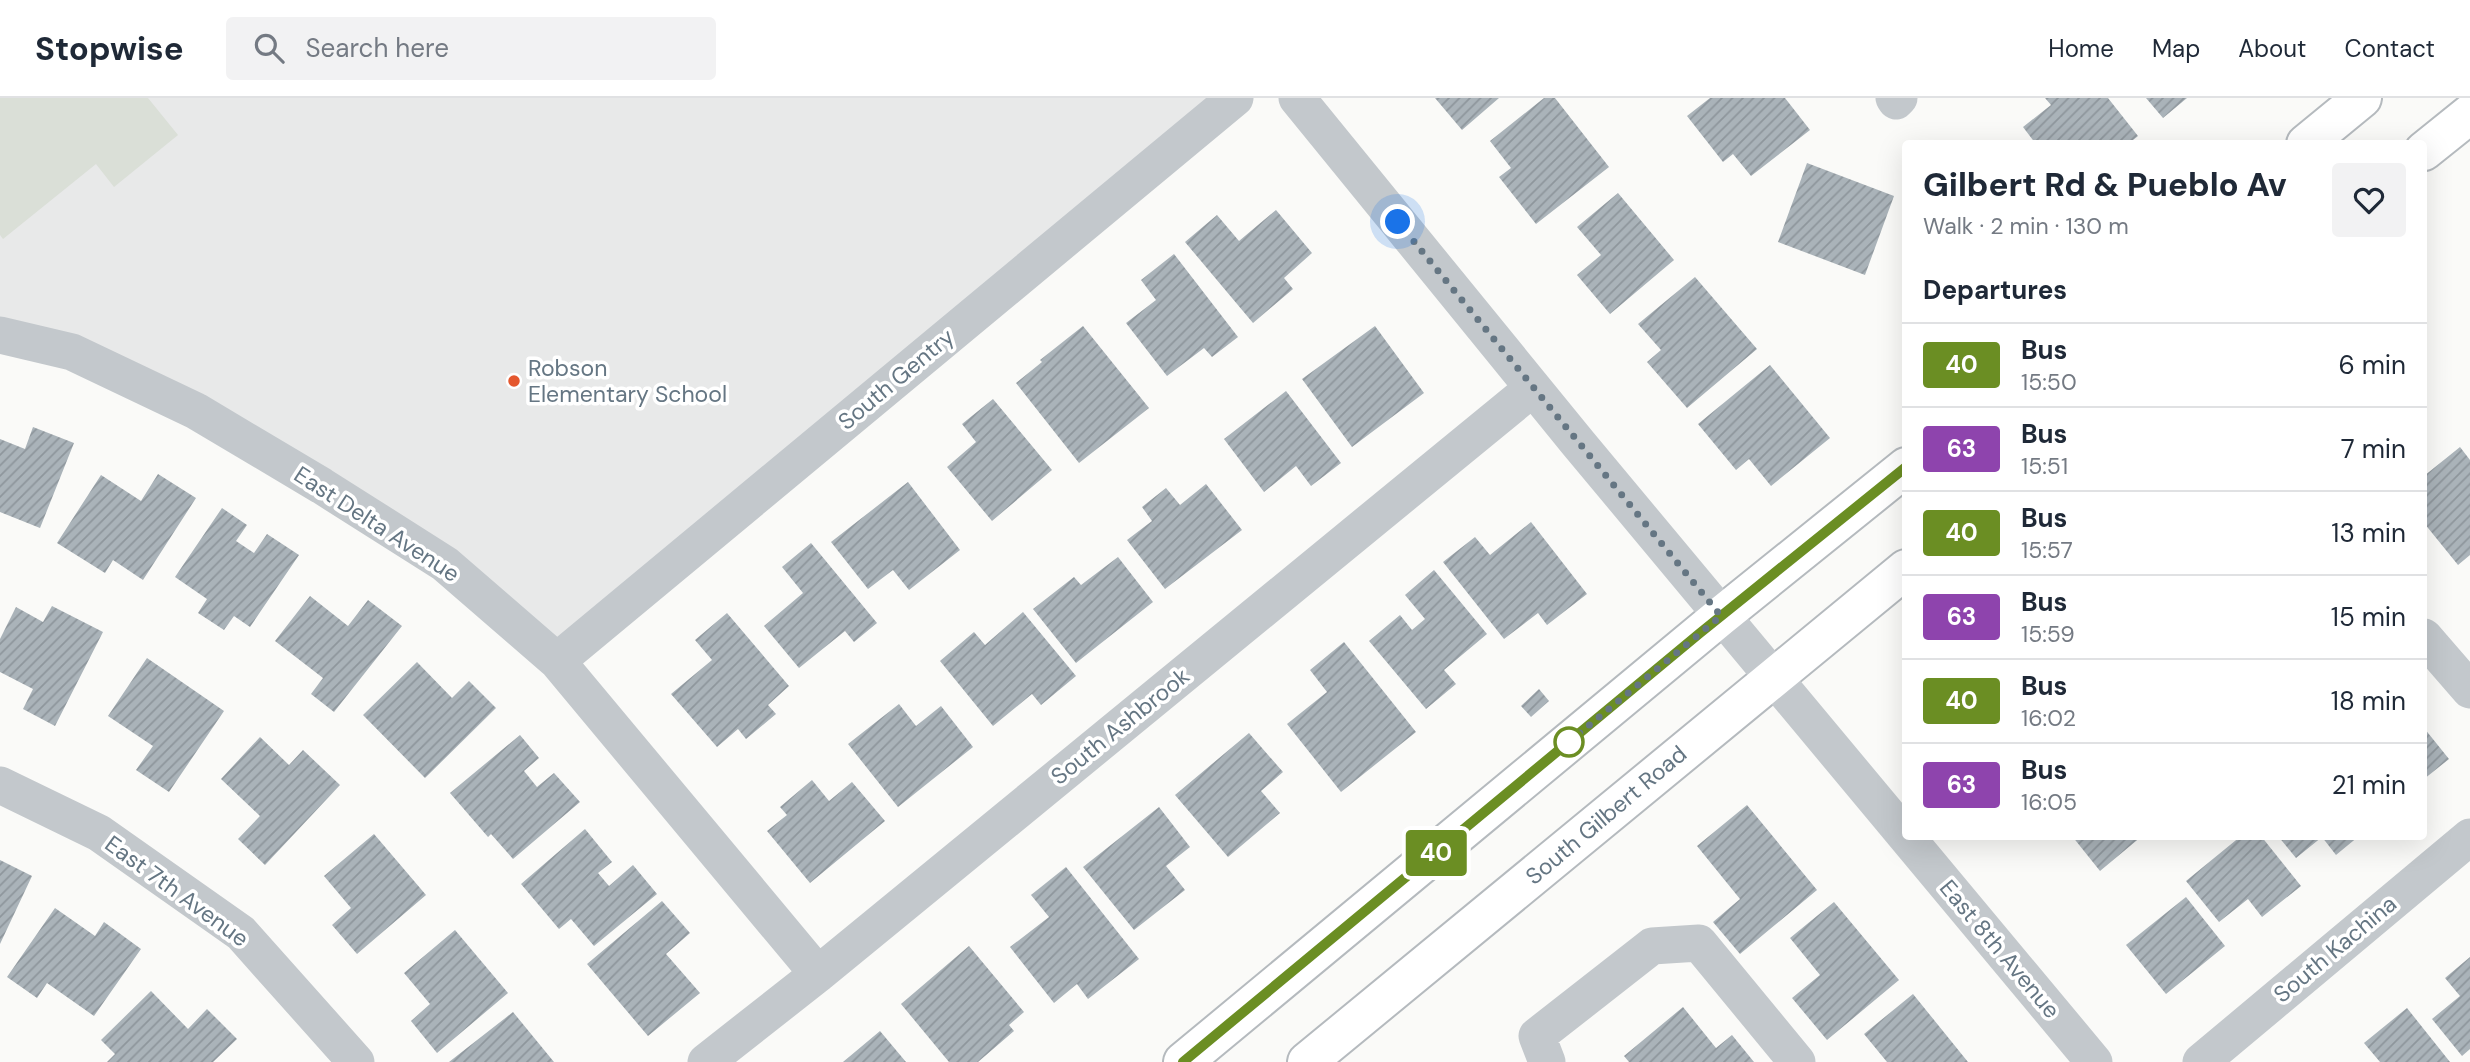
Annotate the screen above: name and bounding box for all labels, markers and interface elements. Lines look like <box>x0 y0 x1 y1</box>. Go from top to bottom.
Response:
search box <box>226 17 716 80</box>
text: Stopwise <box>35 27 184 70</box>
icon: search <box>250 29 288 67</box>
text: Search here <box>306 31 449 65</box>
text: Home <box>2048 33 2114 64</box>
text: Map <box>2152 33 2200 64</box>
text: About <box>2238 33 2307 64</box>
text: Contact <box>2345 33 2435 64</box>
text: Gilbert Rd & Pueblo Av <box>1923 163 2287 206</box>
button: heart <box>2332 163 2406 237</box>
your location <box>1380 204 1415 239</box>
text: Walk · 2 min · 130 m <box>1923 211 2129 241</box>
text: Departures <box>1923 273 2067 307</box>
street label: South Gentry <box>832 322 960 436</box>
text: Bus <box>2021 333 2067 367</box>
text: 6 min <box>2338 348 2406 382</box>
text: 40 <box>1945 349 1978 380</box>
place label: Robson Elementary School <box>528 353 727 409</box>
text: 15:50 <box>2021 367 2077 397</box>
marker: Robson Elementary School <box>506 373 522 389</box>
text: Bus <box>2021 417 2067 451</box>
text: 7 min <box>2341 432 2406 466</box>
text: 63 <box>1947 433 1976 464</box>
text: 15:51 <box>2021 451 2068 481</box>
street label: East Delta Avenue <box>289 459 465 589</box>
text: Bus <box>2021 501 2067 535</box>
text: 13 min <box>2331 516 2406 550</box>
text: 40 <box>1945 517 1978 548</box>
text: 15:57 <box>2021 535 2073 565</box>
text: Bus <box>2021 585 2067 619</box>
text: 15 min <box>2331 600 2406 634</box>
text: 63 <box>1947 601 1976 632</box>
text: 15:59 <box>2021 619 2075 649</box>
street label: South Ashbrook <box>1045 661 1196 791</box>
text: Bus <box>2021 669 2067 703</box>
text: 18 min <box>2331 684 2406 718</box>
text: 40 <box>1945 685 1978 716</box>
text: 16:02 <box>2021 703 2076 733</box>
unlabelled marker <box>1554 727 1584 757</box>
street label: South Gilbert Road <box>1519 739 1693 891</box>
text: Bus <box>2021 753 2067 787</box>
text: 21 min <box>2332 768 2406 802</box>
text: 63 <box>1947 769 1976 800</box>
text: 16:05 <box>2021 787 2077 817</box>
street label: East 7th Avenue <box>99 829 255 953</box>
line badge: 40 <box>1404 830 1468 876</box>
text: 40 <box>1420 837 1452 868</box>
street label: East 8th Avenue <box>1933 873 2067 1025</box>
street label: South Kachina <box>2267 889 2403 1009</box>

